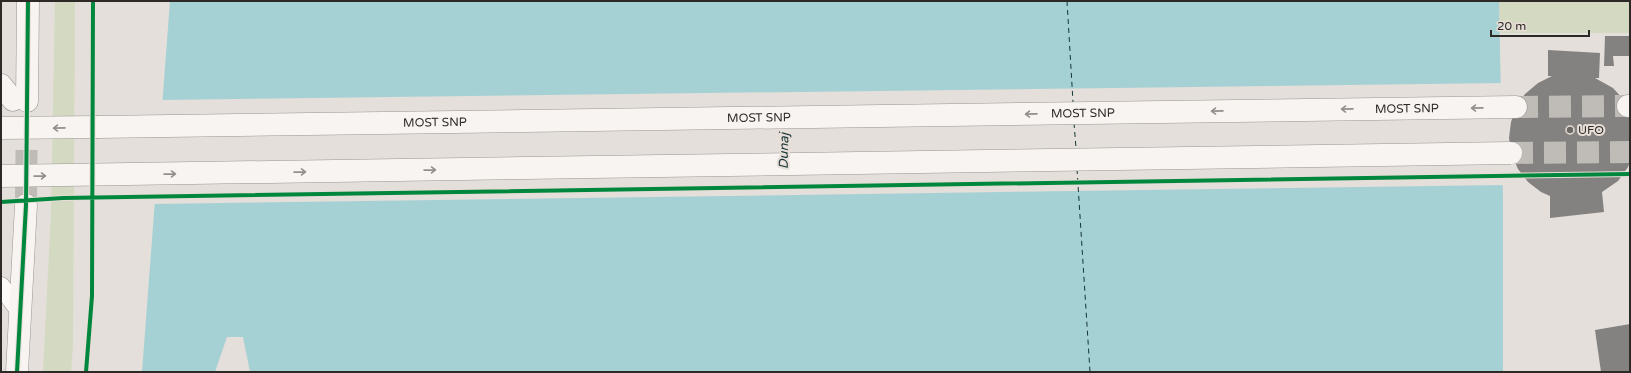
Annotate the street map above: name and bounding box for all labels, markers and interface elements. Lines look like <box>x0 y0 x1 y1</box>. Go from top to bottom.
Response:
scale bar <box>1491 12 1589 38</box>
text: 20 m <box>1497 19 1526 33</box>
street label: MOST SNP <box>1375 101 1439 116</box>
one-way arrow <box>1471 104 1484 111</box>
one-way arrow <box>1341 105 1354 113</box>
street label: MOST SNP <box>1051 106 1115 121</box>
one-way arrow <box>1211 107 1224 115</box>
street label: MOST SNP <box>727 110 791 125</box>
one-way arrow <box>1025 110 1038 118</box>
street label: MOST SNP <box>403 115 467 130</box>
place label: UFO <box>1578 123 1604 137</box>
one-way arrow <box>53 124 66 132</box>
marker: UFO <box>1565 125 1575 135</box>
water label: Dunaj <box>776 131 792 169</box>
one-way arrow <box>423 166 436 174</box>
one-way arrow <box>293 168 306 175</box>
one-way arrow <box>163 170 176 177</box>
one-way arrow <box>33 172 46 179</box>

